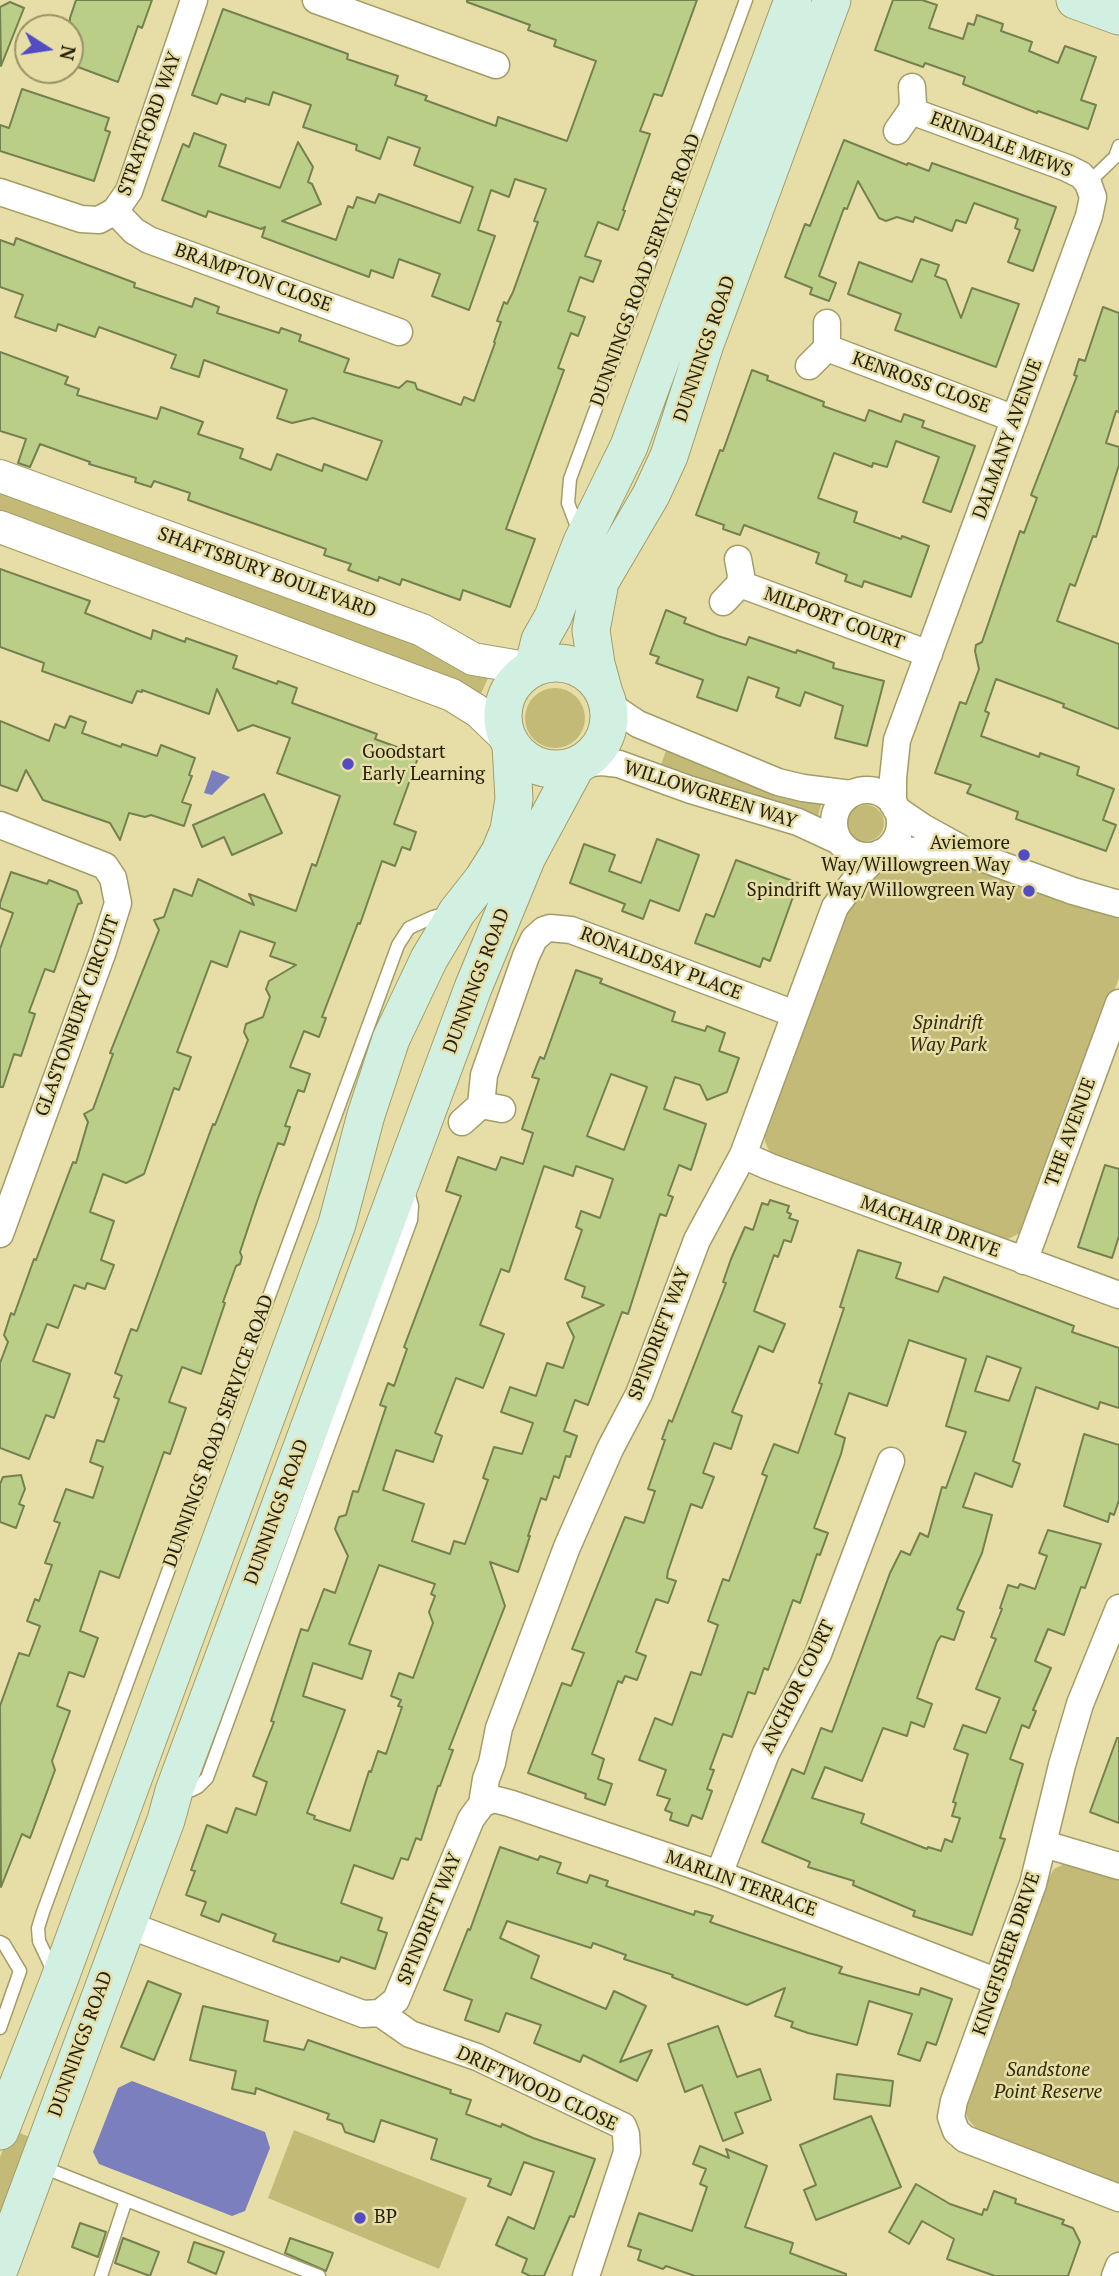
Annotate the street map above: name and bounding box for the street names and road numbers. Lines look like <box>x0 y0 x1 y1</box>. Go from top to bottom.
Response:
street label: STRATFORD WAY <box>113 49 187 199</box>
street label: ERINDALE MEWS <box>927 107 1075 183</box>
street label: DUNNINGS ROAD SERVICE ROAD <box>586 130 706 410</box>
street label: BRAMPTON CLOSE <box>171 239 335 317</box>
street label: DUNNINGS ROAD <box>669 273 741 425</box>
street label: KENROSS CLOSE <box>849 347 993 419</box>
street label: DALMANY AVENUE <box>968 356 1048 522</box>
street label: SHAFTSBURY BOULEVARD <box>155 523 379 623</box>
street label: MILPORT COURT <box>761 583 907 655</box>
street label: WILLOWGREEN WAY <box>621 756 799 834</box>
street label: DUNNINGS ROAD <box>439 905 515 1057</box>
street label: GLASTONBURY CIRCUIT <box>31 912 125 1120</box>
street label: RONALDSAY PLACE <box>577 923 745 1005</box>
street label: THE AVENUE <box>1041 1075 1101 1189</box>
street label: MACHAIR DRIVE <box>857 1191 1003 1263</box>
street label: SPINDRIFT WAY <box>624 1264 696 1404</box>
street label: DUNNINGS ROAD SERVICE ROAD <box>159 1291 279 1571</box>
street label: DUNNINGS ROAD <box>240 1436 314 1588</box>
street label: ANCHOR COURT <box>756 1617 840 1757</box>
street label: MARLIN TERRACE <box>662 1846 820 1922</box>
street label: SPINDRIFT WAY <box>393 1850 467 1988</box>
street label: KINGFISHER DRIVE <box>968 1869 1046 2039</box>
street label: DUNNINGS ROAD <box>44 1968 118 2120</box>
street label: DRIFTWOOD CLOSE <box>453 2042 621 2136</box>

